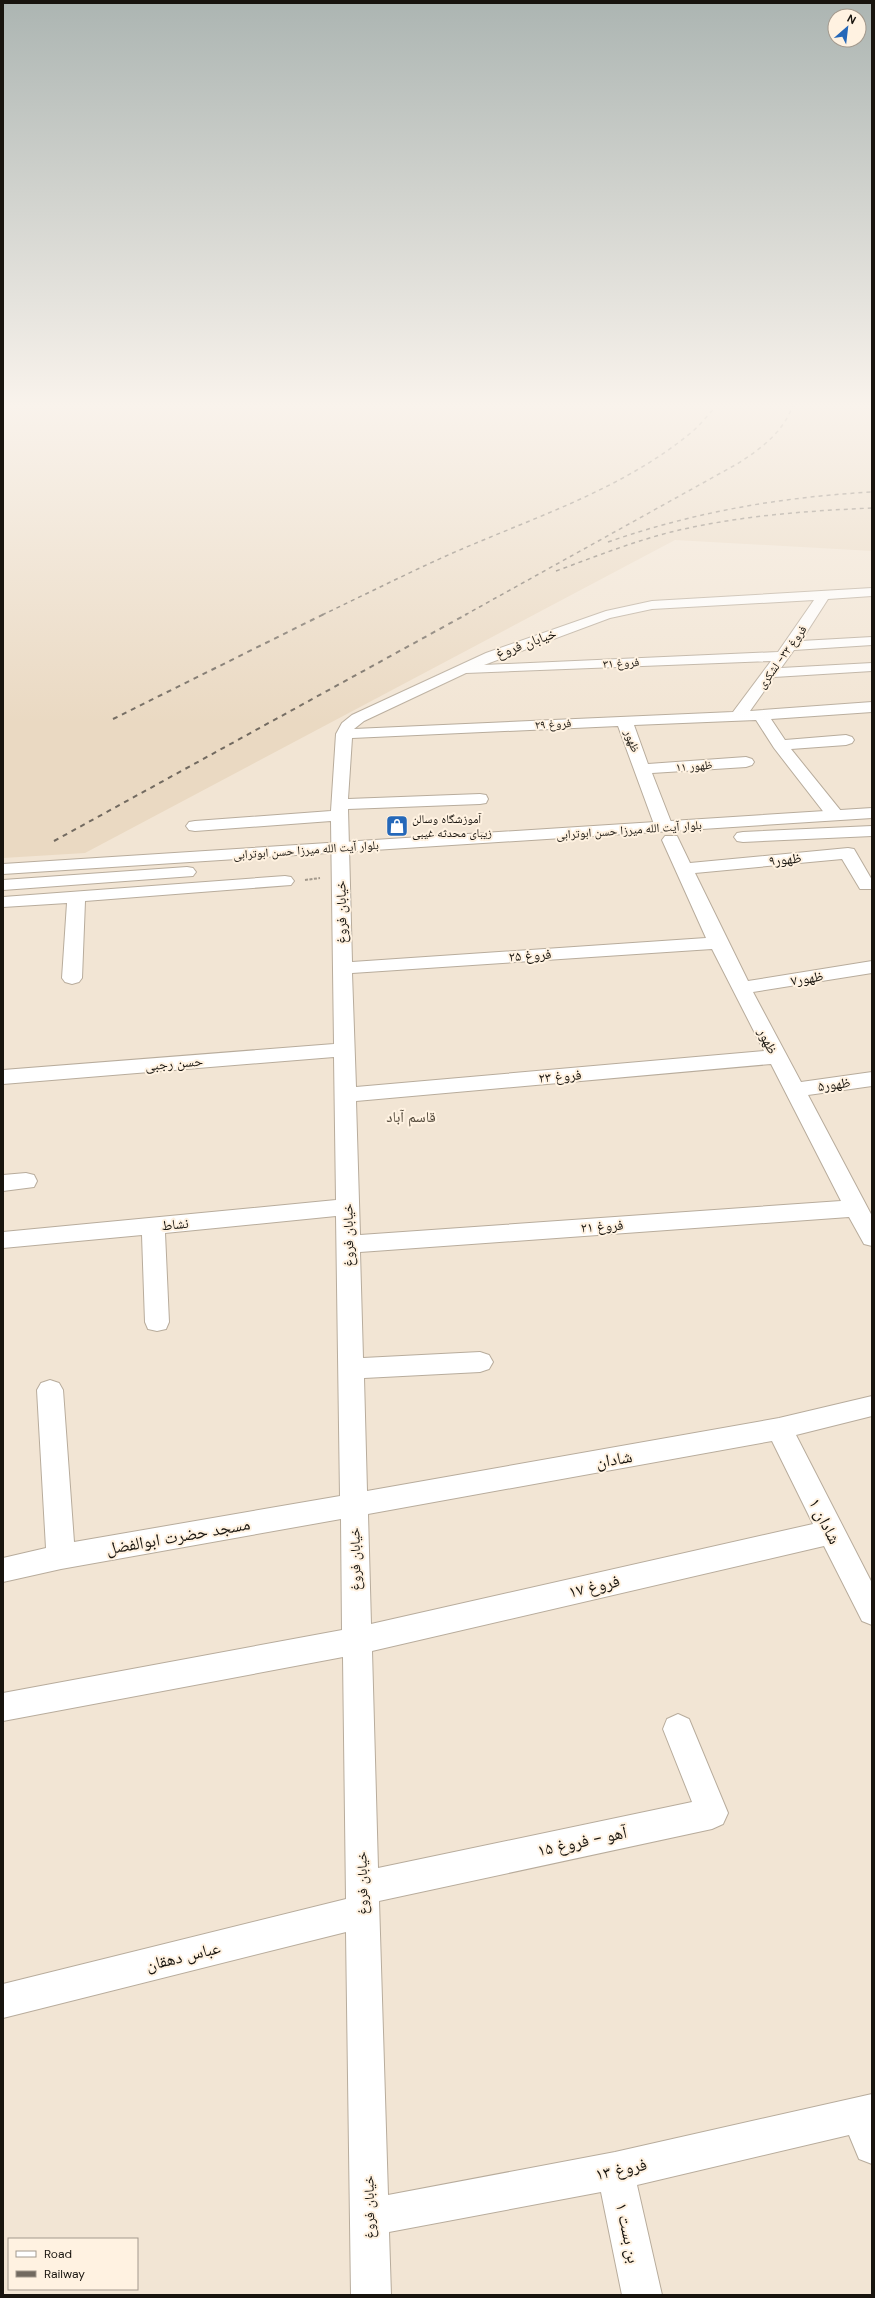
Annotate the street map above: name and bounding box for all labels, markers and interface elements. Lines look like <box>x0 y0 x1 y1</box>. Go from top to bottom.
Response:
north arrow <box>827 8 867 48</box>
text: N <box>845 11 859 27</box>
street label: فروغ ۳۳- لشکری <box>754 622 810 692</box>
street label: خیابان فروغ <box>493 624 559 663</box>
street label: فروغ ۳۱ <box>602 654 640 672</box>
street label: فروغ ۲۹ <box>534 715 572 733</box>
street label: ظهور <box>620 727 644 755</box>
street label: ظهور ۱۱ <box>675 757 713 775</box>
place label: آموزشگاه وسالن زیبای محدثه غیبی <box>412 811 492 841</box>
shop icon: آموزشگاه وسالن زیبای محدثه غیبی <box>384 813 410 839</box>
street label: بلوار آیت الله میرزا حسن ابوترابی <box>556 817 702 843</box>
street label: بلوار آیت الله میرزا حسن ابوترابی <box>233 837 379 863</box>
street label: ظهور۹ <box>768 848 802 870</box>
street label: خیابان فروغ <box>331 880 352 944</box>
street label: فروغ ۲۵ <box>508 945 552 966</box>
street label: ظهور۷ <box>789 967 825 989</box>
street label: ظهور <box>754 1024 782 1057</box>
street label: حسن رجبی <box>144 1051 204 1074</box>
street label: فروغ ۲۳ <box>538 1065 582 1088</box>
street label: ظهور۵ <box>816 1073 852 1095</box>
district label: قاسم آباد <box>386 1107 436 1127</box>
street label: خیابان فروغ <box>338 1203 359 1267</box>
street label: نشاط <box>160 1214 190 1234</box>
street label: فروغ ۲۱ <box>580 1216 624 1237</box>
street label: شادان <box>594 1445 634 1473</box>
street label: شادان ۱ <box>804 1494 846 1548</box>
street label: مسجد حضرت ابوالفضل <box>104 1513 252 1559</box>
street label: خیابان فروغ <box>345 1527 366 1591</box>
street label: فروغ ۱۷ <box>566 1569 622 1604</box>
street label: آهو - فروغ ۱۵ <box>535 1821 630 1862</box>
street label: خیابان فروغ <box>352 1851 373 1915</box>
street label: عباس دهقان <box>143 1936 223 1976</box>
street label: فروغ ۱۳ <box>593 2153 649 2186</box>
street label: خیابان فروغ <box>359 2175 380 2239</box>
street label: بن بست ۱ <box>611 2201 645 2265</box>
legend <box>8 2238 138 2290</box>
text: Road <box>44 2246 72 2262</box>
text: Railway <box>44 2266 85 2282</box>

